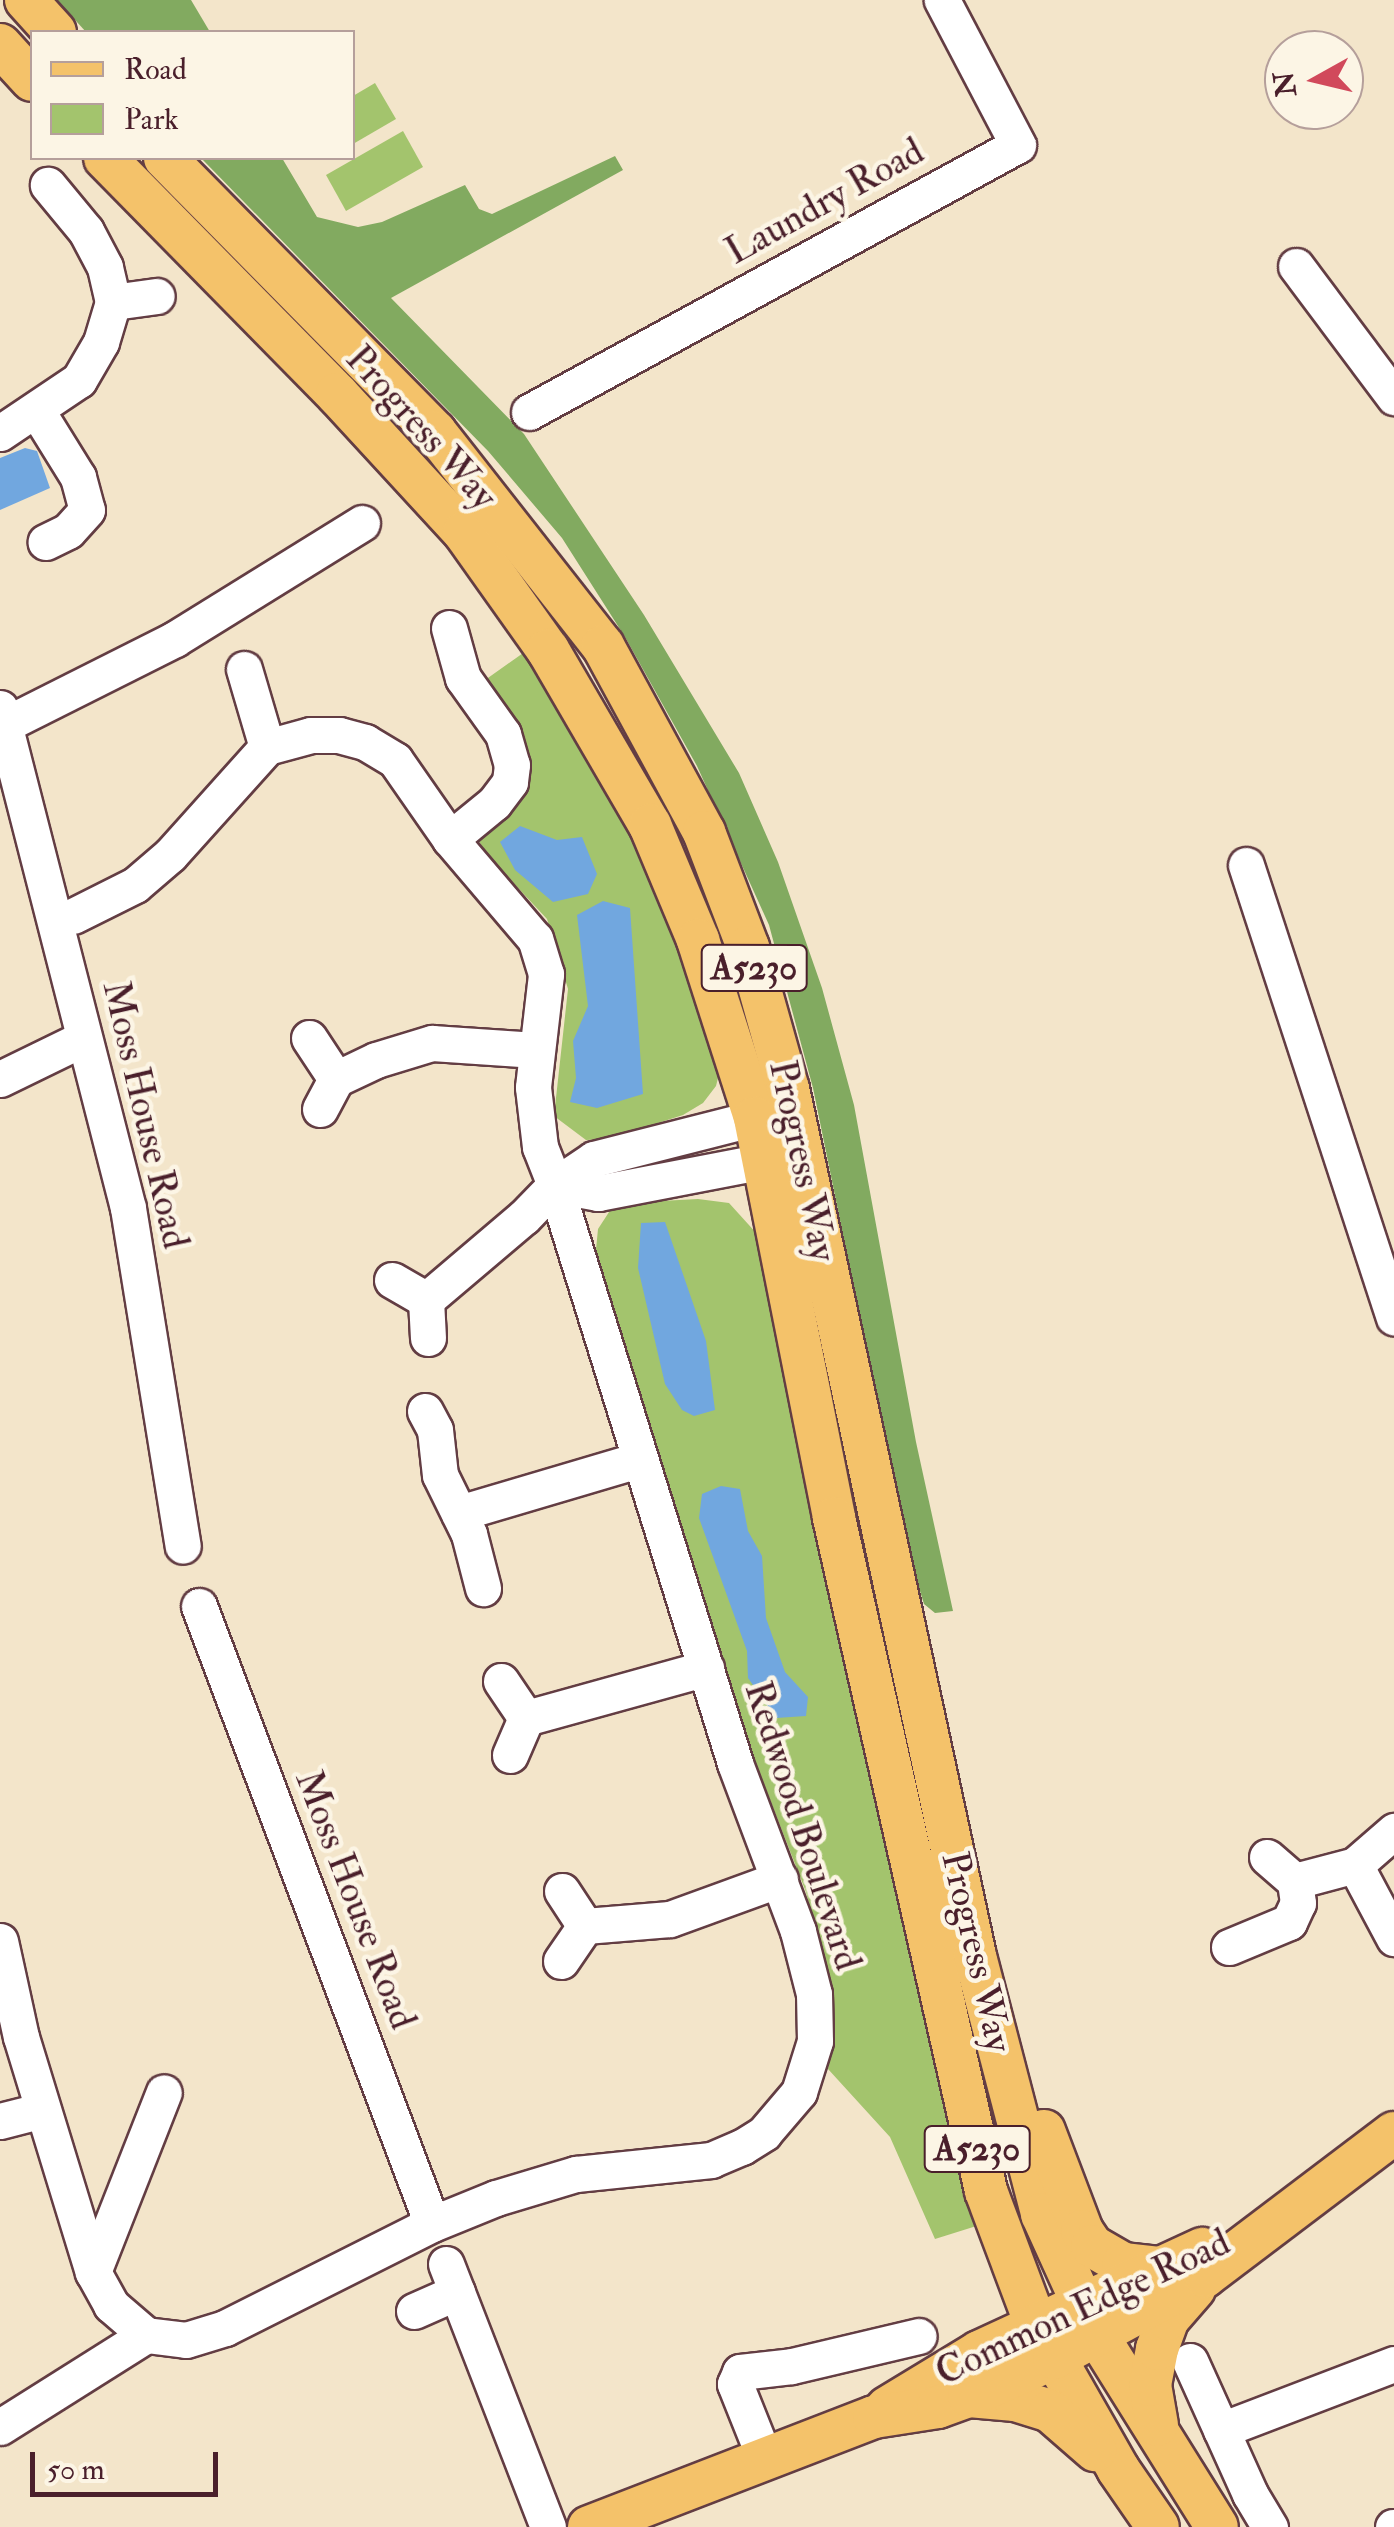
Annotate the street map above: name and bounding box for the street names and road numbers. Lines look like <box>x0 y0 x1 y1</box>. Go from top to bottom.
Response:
street label: Laundry Road <box>718 129 932 275</box>
street label: Progress Way <box>336 337 506 519</box>
road number: A5230 <box>699 938 809 998</box>
street label: Moss House Road <box>92 977 198 1253</box>
street label: Progress Way <box>758 1056 846 1266</box>
street label: Redwood Boulevard <box>734 1676 870 1976</box>
street label: Moss House Road <box>285 1764 425 2036</box>
street label: Progress Way <box>931 1847 1021 2057</box>
road number: A5230 <box>922 2119 1032 2179</box>
street label: Common Edge Road <box>929 2220 1237 2396</box>

